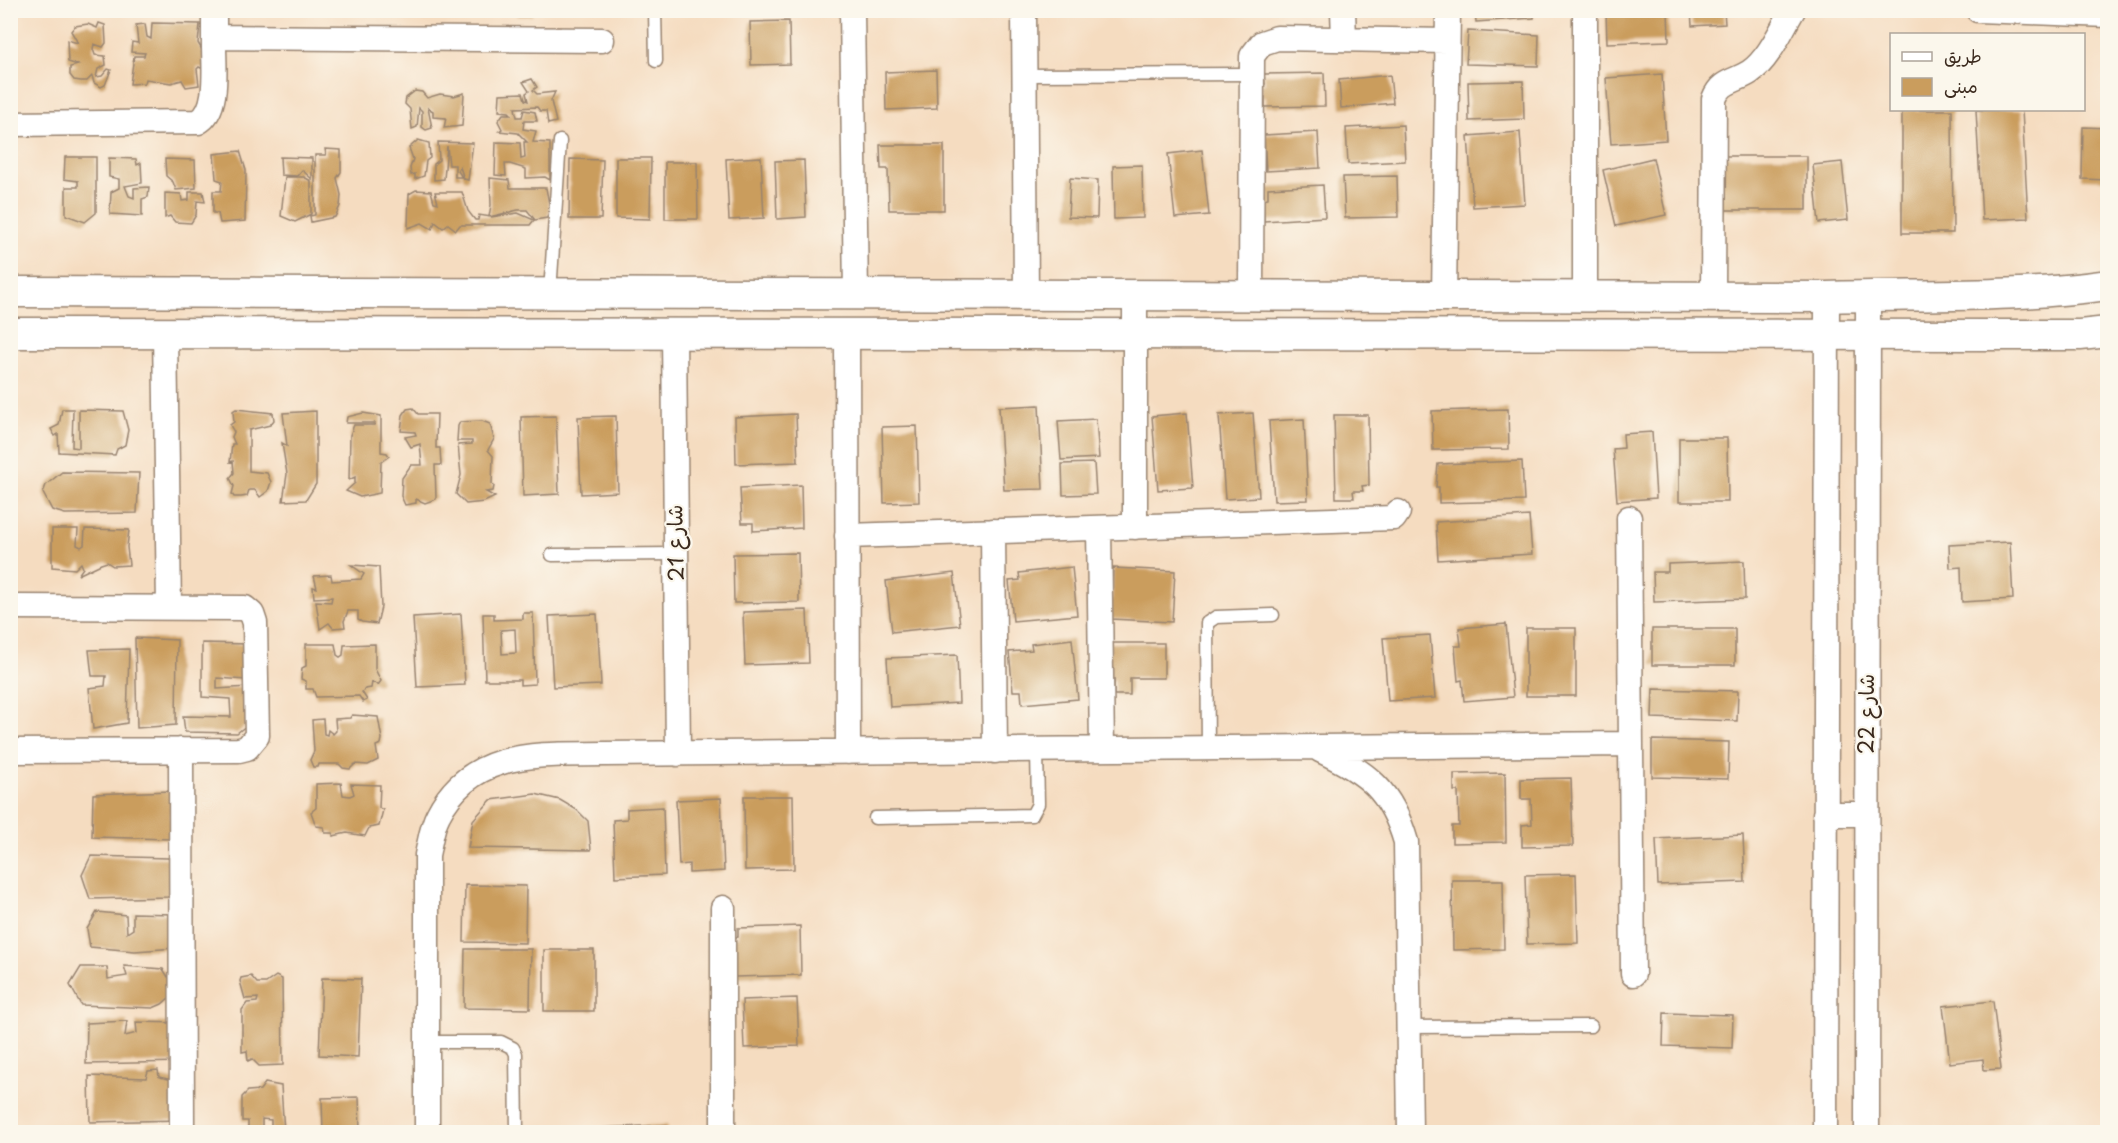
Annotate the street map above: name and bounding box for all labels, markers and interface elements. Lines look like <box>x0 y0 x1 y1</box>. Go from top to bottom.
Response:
legend <box>1890 33 2085 111</box>
text: طريق <box>1944 42 1982 69</box>
text: مبنى <box>1944 72 1978 99</box>
street label: شارع 21 <box>657 504 692 582</box>
street label: شارع 22 <box>1849 674 1882 754</box>

